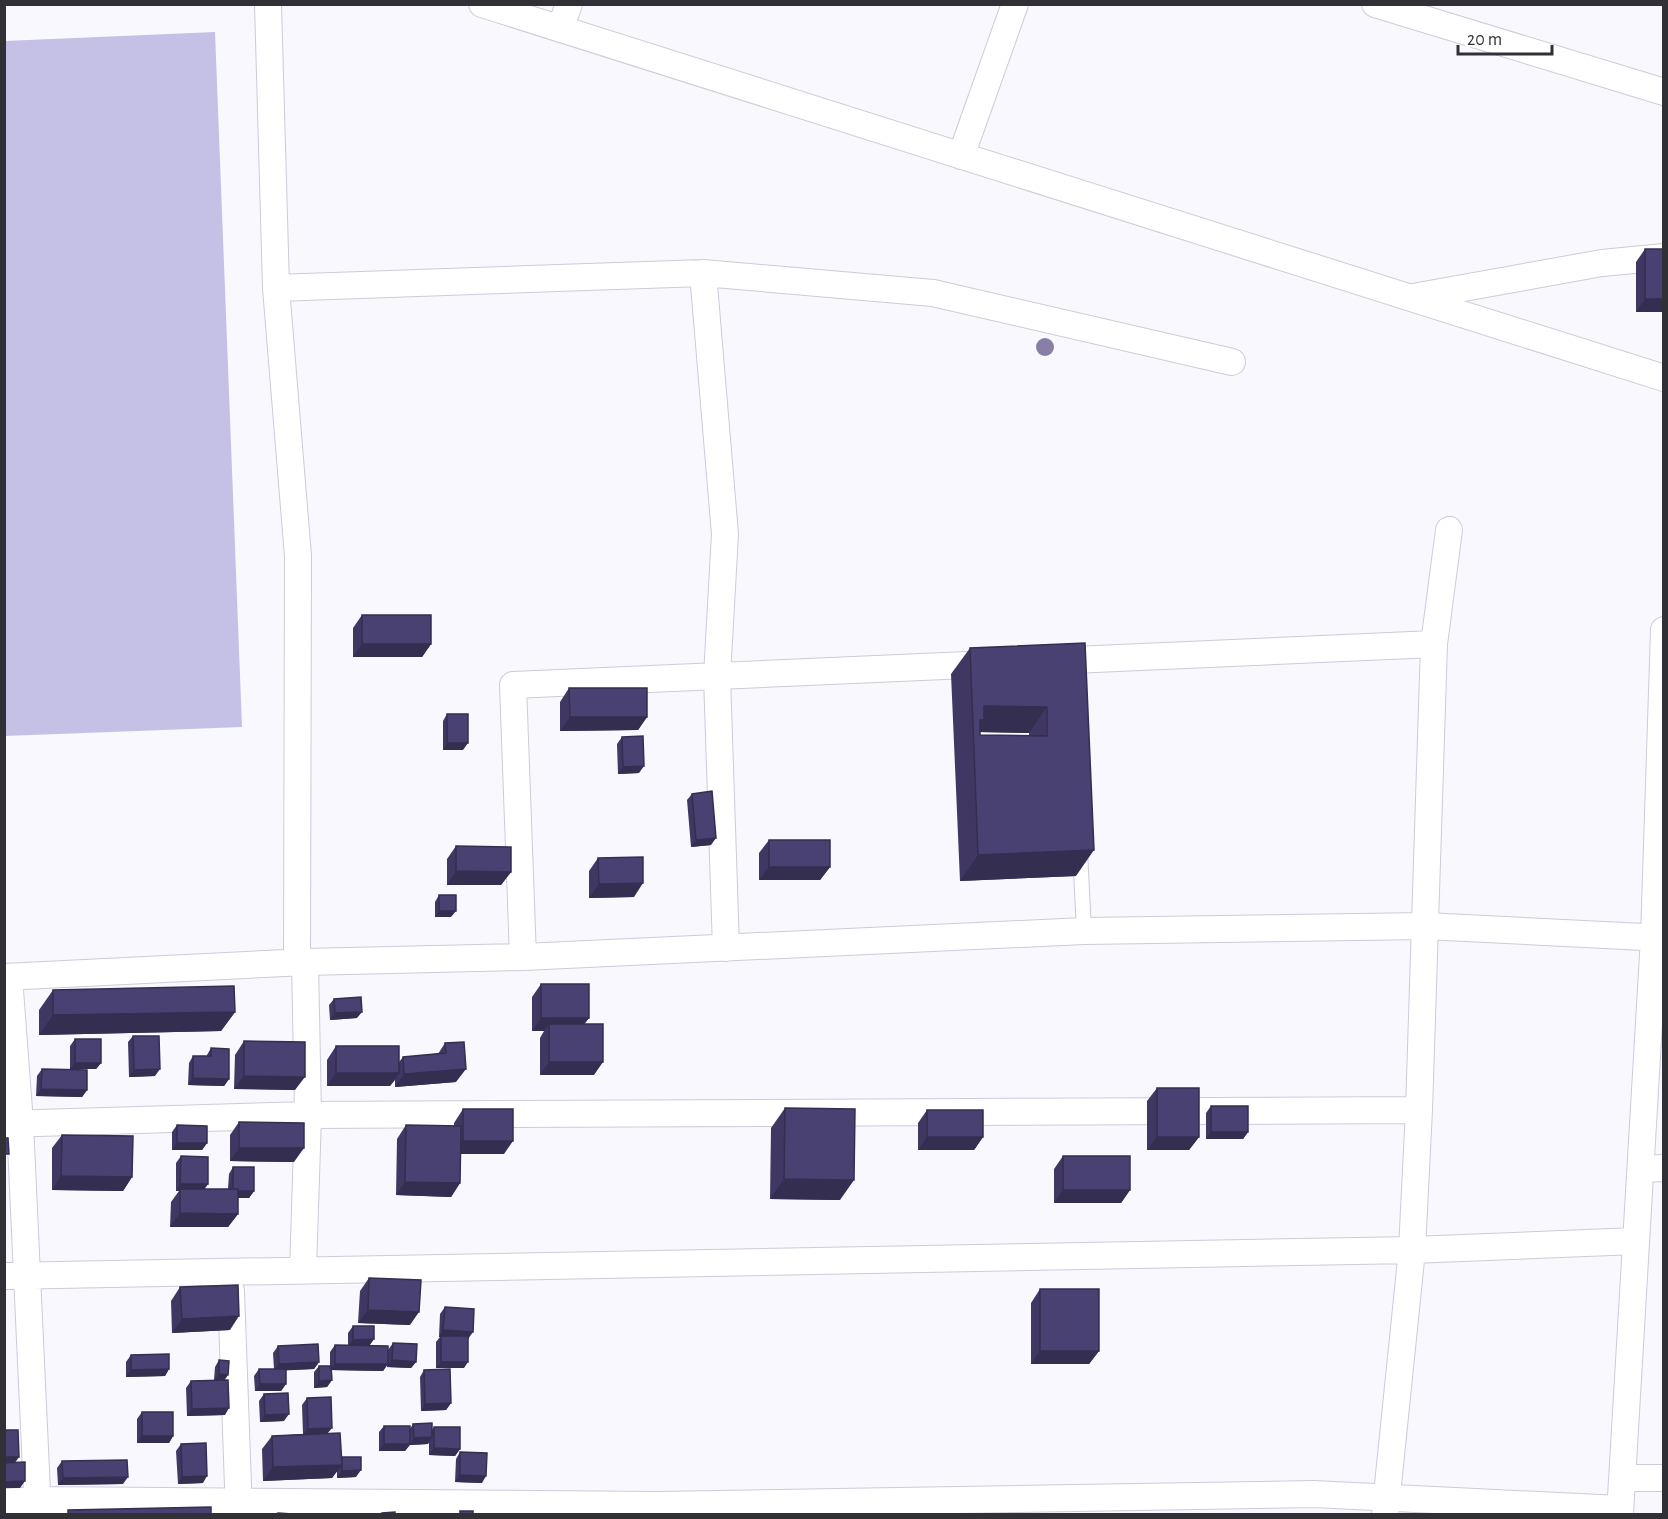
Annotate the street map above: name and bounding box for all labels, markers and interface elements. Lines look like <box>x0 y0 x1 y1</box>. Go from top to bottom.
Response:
scale bar <box>1458 18 1552 56</box>
text: 20 m <box>1467 31 1502 49</box>

